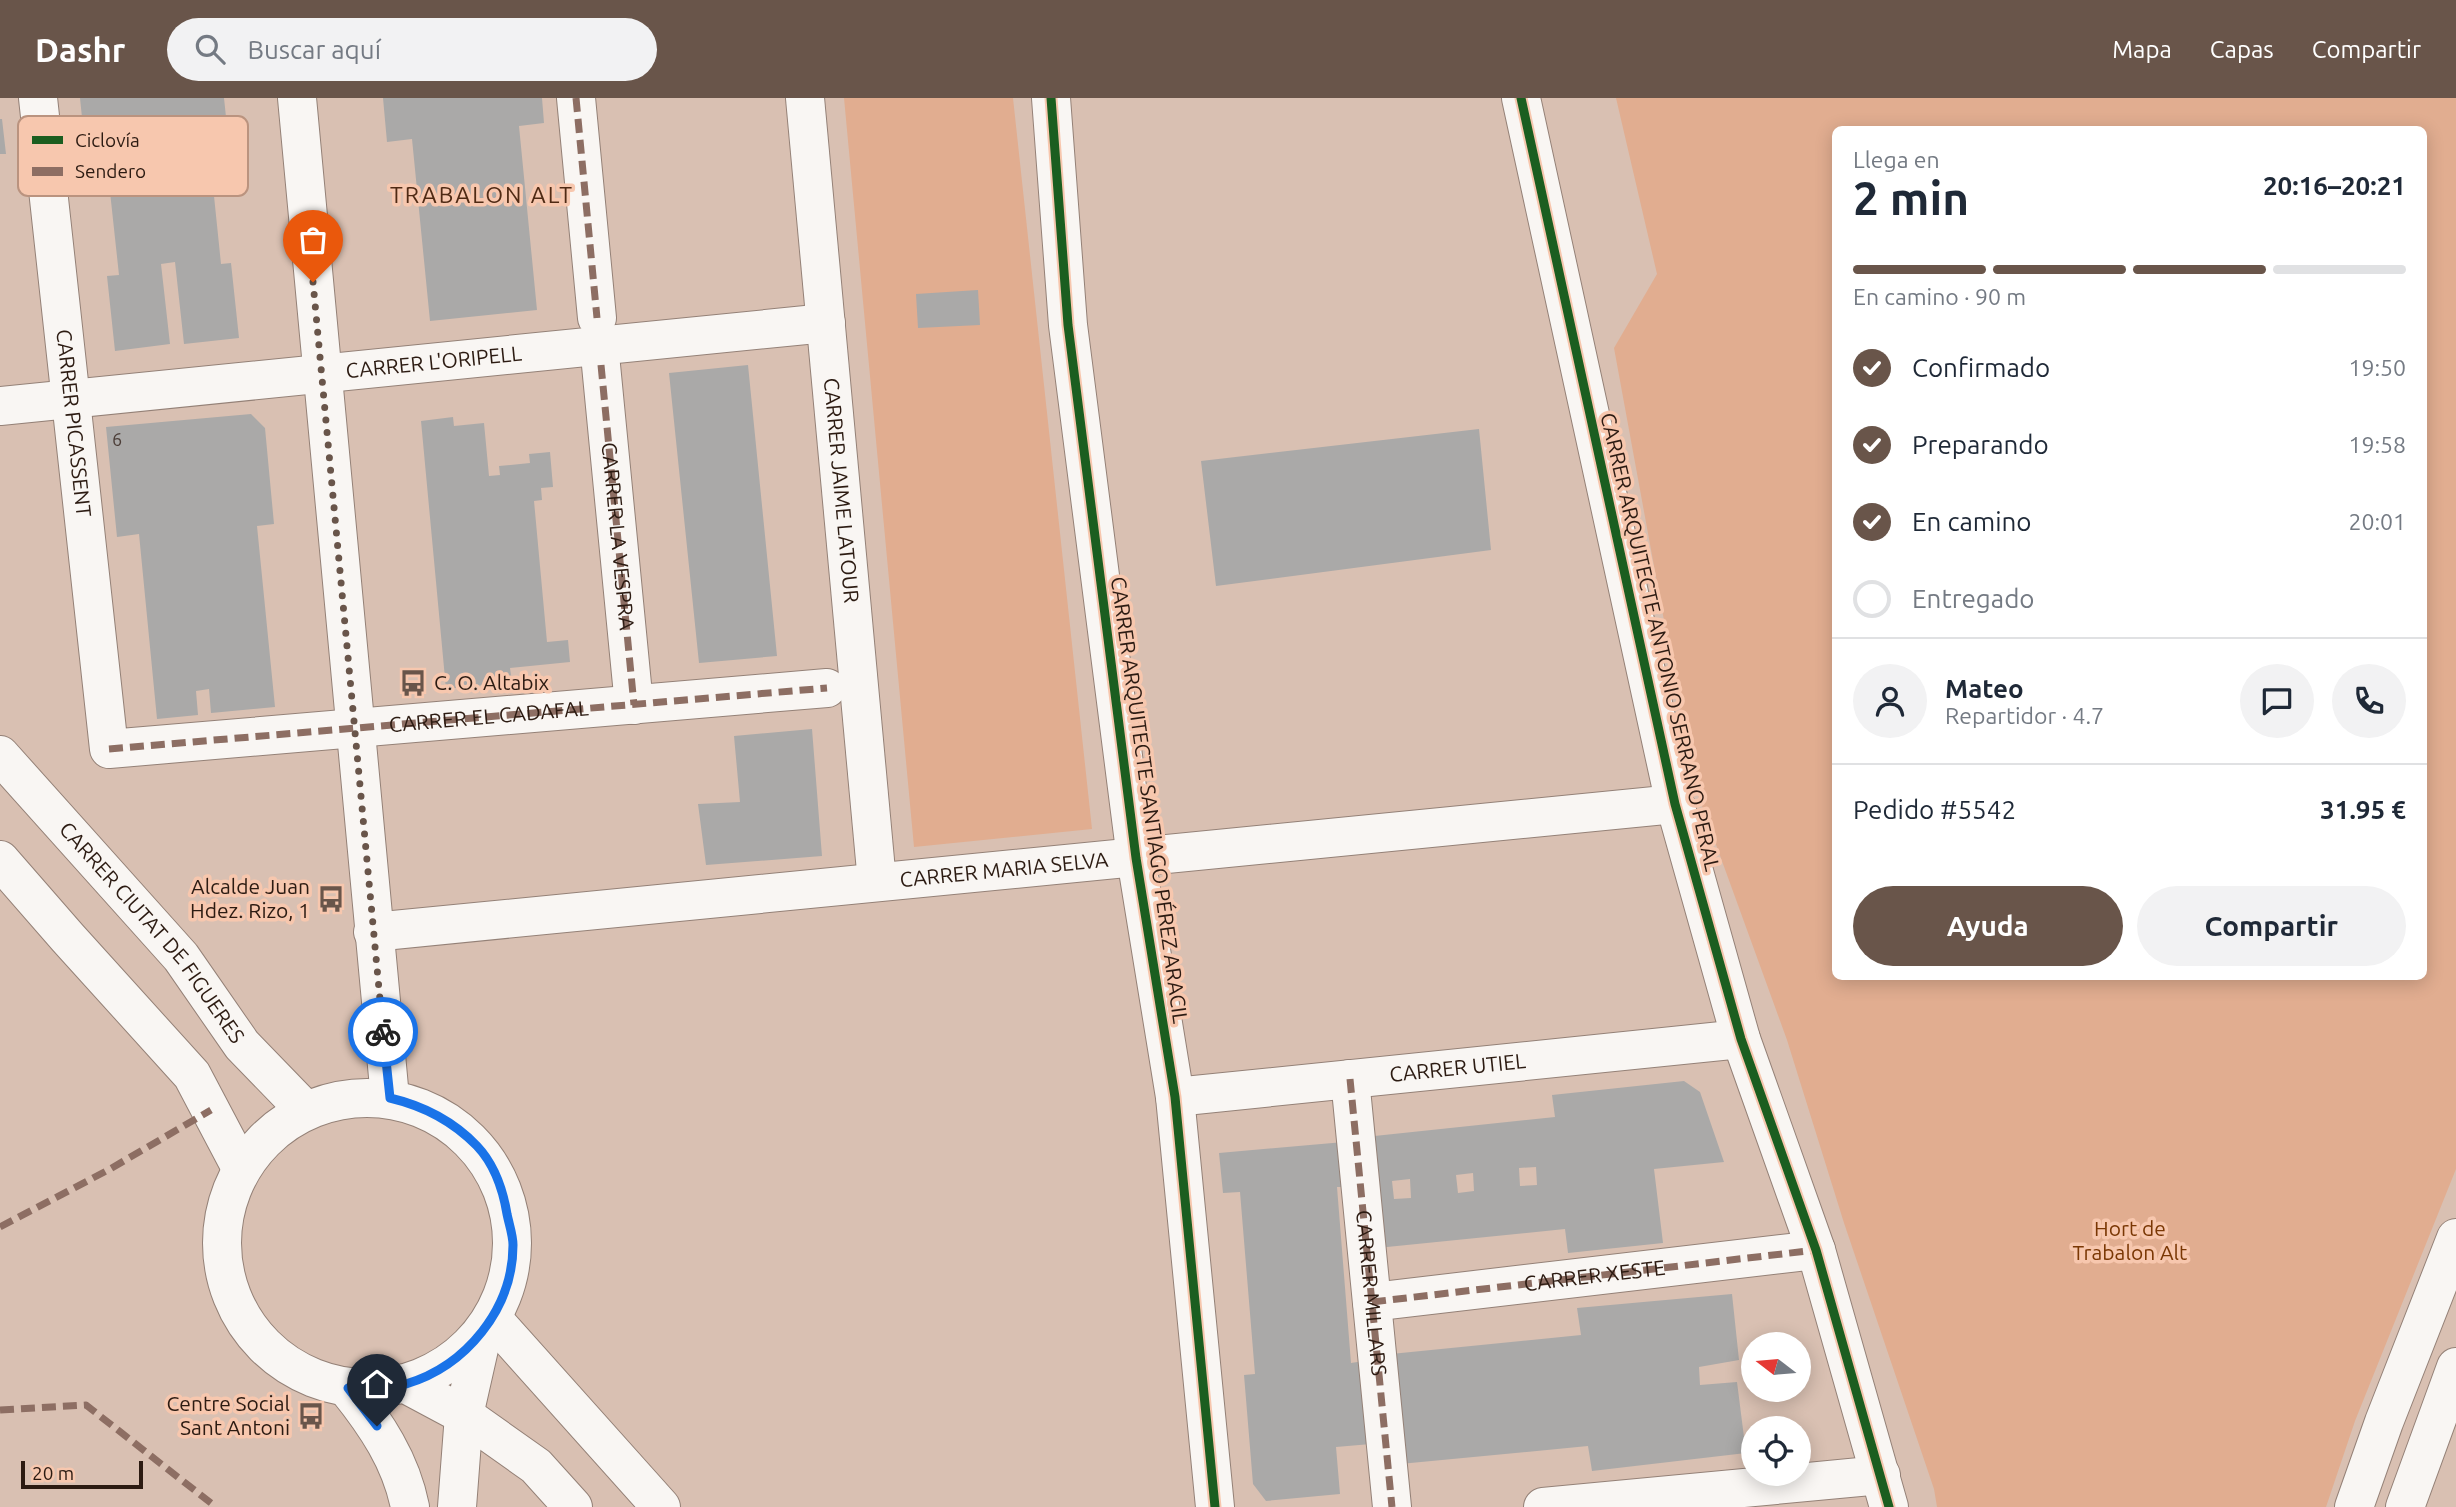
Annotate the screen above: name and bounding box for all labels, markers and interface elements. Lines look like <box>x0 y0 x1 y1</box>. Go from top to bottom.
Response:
search box <box>167 18 657 81</box>
icon: search <box>191 30 229 68</box>
text: Dashr <box>35 31 125 68</box>
text: Buscar aquí <box>247 35 381 64</box>
text: Mapa <box>2112 36 2172 63</box>
text: Capas <box>2210 36 2274 63</box>
text: Compartir <box>2312 36 2421 63</box>
legend <box>18 116 248 196</box>
text: Ciclovía <box>75 129 140 151</box>
text: Llega en <box>1853 147 1940 172</box>
text: Sendero <box>75 160 146 182</box>
text: 20:16–20:21 <box>2263 171 2406 200</box>
text: 2 min <box>1853 172 1969 224</box>
district label: TRABALON ALT <box>390 182 574 207</box>
pin <box>283 210 343 282</box>
icon: bag <box>294 221 332 259</box>
text: En camino · 90 m <box>1853 284 2026 309</box>
street label: CARRER PICASSENT <box>52 328 97 518</box>
street label: CARRER L'ORIPELL <box>345 341 523 382</box>
icon: check <box>1853 349 1891 387</box>
text: Confirmado <box>1912 353 2050 382</box>
text: 19:50 <box>2348 355 2406 380</box>
street label: CARRER JAIME LATOUR <box>820 377 864 604</box>
street label: CARRER ARQUITECTE ANTONIO SERRANO PERAL <box>1596 410 1726 874</box>
icon: check <box>1853 426 1891 464</box>
house number: 6 <box>112 429 122 449</box>
text: Preparando <box>1912 430 2049 459</box>
text: 19:58 <box>2348 432 2406 457</box>
street label: CARRER LA VESPRA <box>598 441 640 632</box>
icon: check <box>1853 503 1891 541</box>
text: En camino <box>1912 507 2032 536</box>
text: 20:01 <box>2348 509 2406 534</box>
street label: CARRER ARQUITECTE SANTIAGO PÉREZ ARACIL <box>1107 575 1193 1025</box>
text: Entregado <box>1912 584 2035 613</box>
button: person <box>1853 664 1927 738</box>
button: chat <box>2240 664 2314 738</box>
button: phone <box>2332 664 2406 738</box>
bus stop icon: C. O. Altabix <box>398 668 428 698</box>
place label: C. O. Altabix <box>434 670 550 694</box>
text: Mateo <box>1945 674 2024 703</box>
street label: CARRER EL CADAFAL <box>388 695 590 736</box>
text: Repartidor · 4.7 <box>1945 703 2104 728</box>
text: Pedido #5542 <box>1853 795 2016 824</box>
text: 31.95 € <box>2320 795 2406 824</box>
street label: CARRER CIUTAT DE FIGUERES <box>55 817 250 1047</box>
street label: CARRER MARIA SELVA <box>899 847 1110 891</box>
place label: Alcalde Juan Hdez. Rizo, 1 <box>190 874 310 922</box>
bus stop icon: Alcalde Juan Hdez. Rizo, 1 <box>316 884 346 914</box>
button: Ayuda <box>1853 886 2123 966</box>
button: Compartir <box>2137 886 2406 966</box>
courier <box>348 997 418 1067</box>
icon: bike <box>364 1013 402 1051</box>
street label: CARRER UTIEL <box>1388 1048 1527 1086</box>
street label: CARRER MILLARS <box>1352 1209 1392 1377</box>
park label: Hort de Trabalon Alt <box>2073 1216 2187 1264</box>
street label: CARRER XESTE <box>1522 1255 1666 1295</box>
north arrow <box>1741 1332 1811 1402</box>
map controls <box>1741 1332 1811 1486</box>
pin <box>347 1354 407 1426</box>
icon: home <box>358 1365 396 1403</box>
place label: Centre Social Sant Antoni <box>167 1391 290 1439</box>
bus stop icon: Centre Social Sant Antoni <box>296 1401 326 1431</box>
button: locate <box>1741 1416 1811 1486</box>
scale bar <box>21 1458 144 1490</box>
text: 20 m <box>32 1462 74 1484</box>

